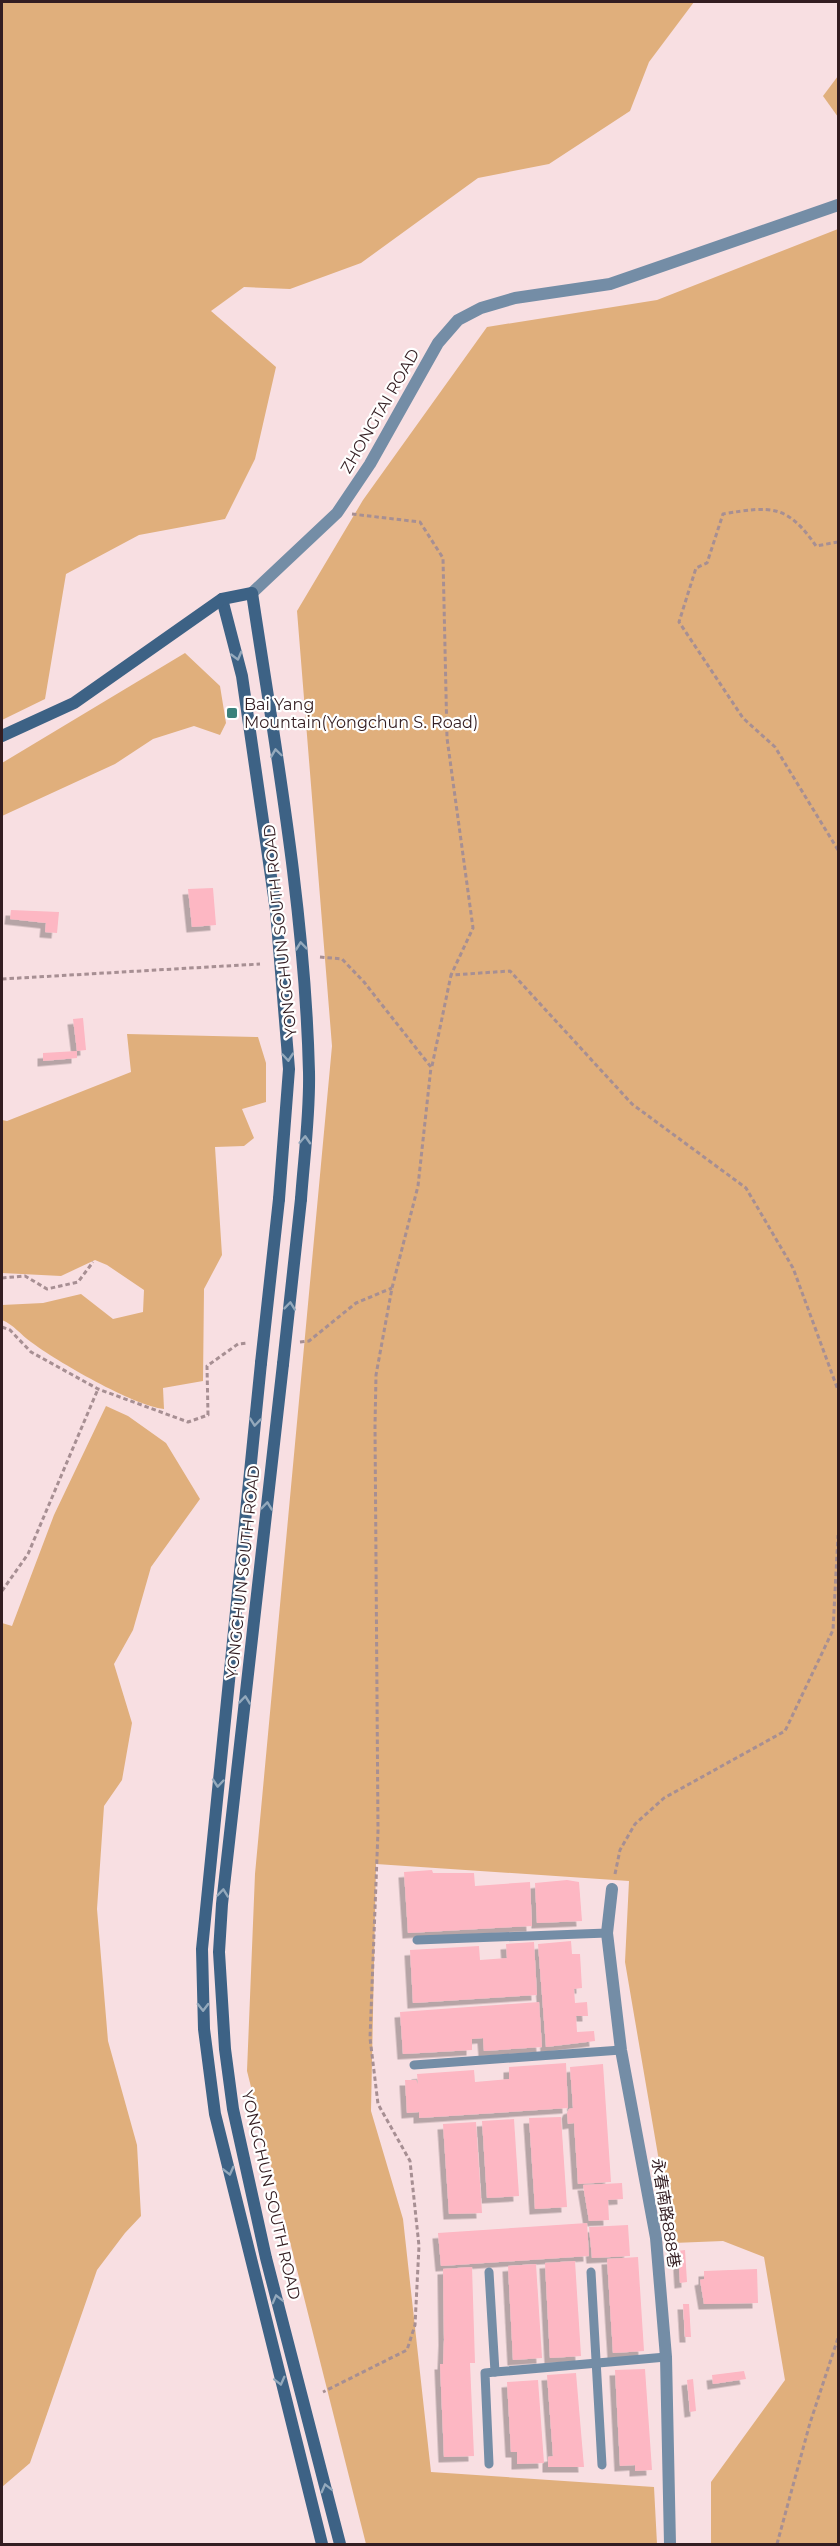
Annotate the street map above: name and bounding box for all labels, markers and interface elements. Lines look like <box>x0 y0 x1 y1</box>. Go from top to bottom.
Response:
street label: ZHONGTAI ROAD <box>337 345 423 477</box>
one-way arrow <box>230 650 242 661</box>
place label: Bai Yang Mountain(Yongchun S. Road) <box>244 695 478 732</box>
marker: Bai Yang Mountain(Yongchun S. Road) <box>225 706 239 720</box>
one-way arrow <box>270 748 282 757</box>
street label: YONGCHUN SOUTH ROAD <box>259 823 301 1039</box>
one-way arrow <box>295 941 308 950</box>
one-way arrow <box>281 1053 294 1062</box>
one-way arrow <box>298 1136 311 1145</box>
one-way arrow <box>283 1301 295 1310</box>
one-way arrow <box>249 1417 261 1426</box>
street label: YONGCHUN SOUTH ROAD <box>222 1464 264 1680</box>
one-way arrow <box>260 1501 273 1510</box>
one-way arrow <box>238 1695 251 1704</box>
one-way arrow <box>212 1778 225 1787</box>
one-way arrow <box>216 1889 229 1898</box>
one-way arrow <box>197 2003 210 2012</box>
street label: YONGCHUN SOUTH ROAD <box>238 2088 304 2302</box>
street label: 永春南路888巷 <box>648 2157 684 2269</box>
one-way arrow <box>221 2166 234 2176</box>
one-way arrow <box>272 2294 284 2305</box>
one-way arrow <box>273 2375 286 2385</box>
one-way arrow <box>320 2483 333 2493</box>

